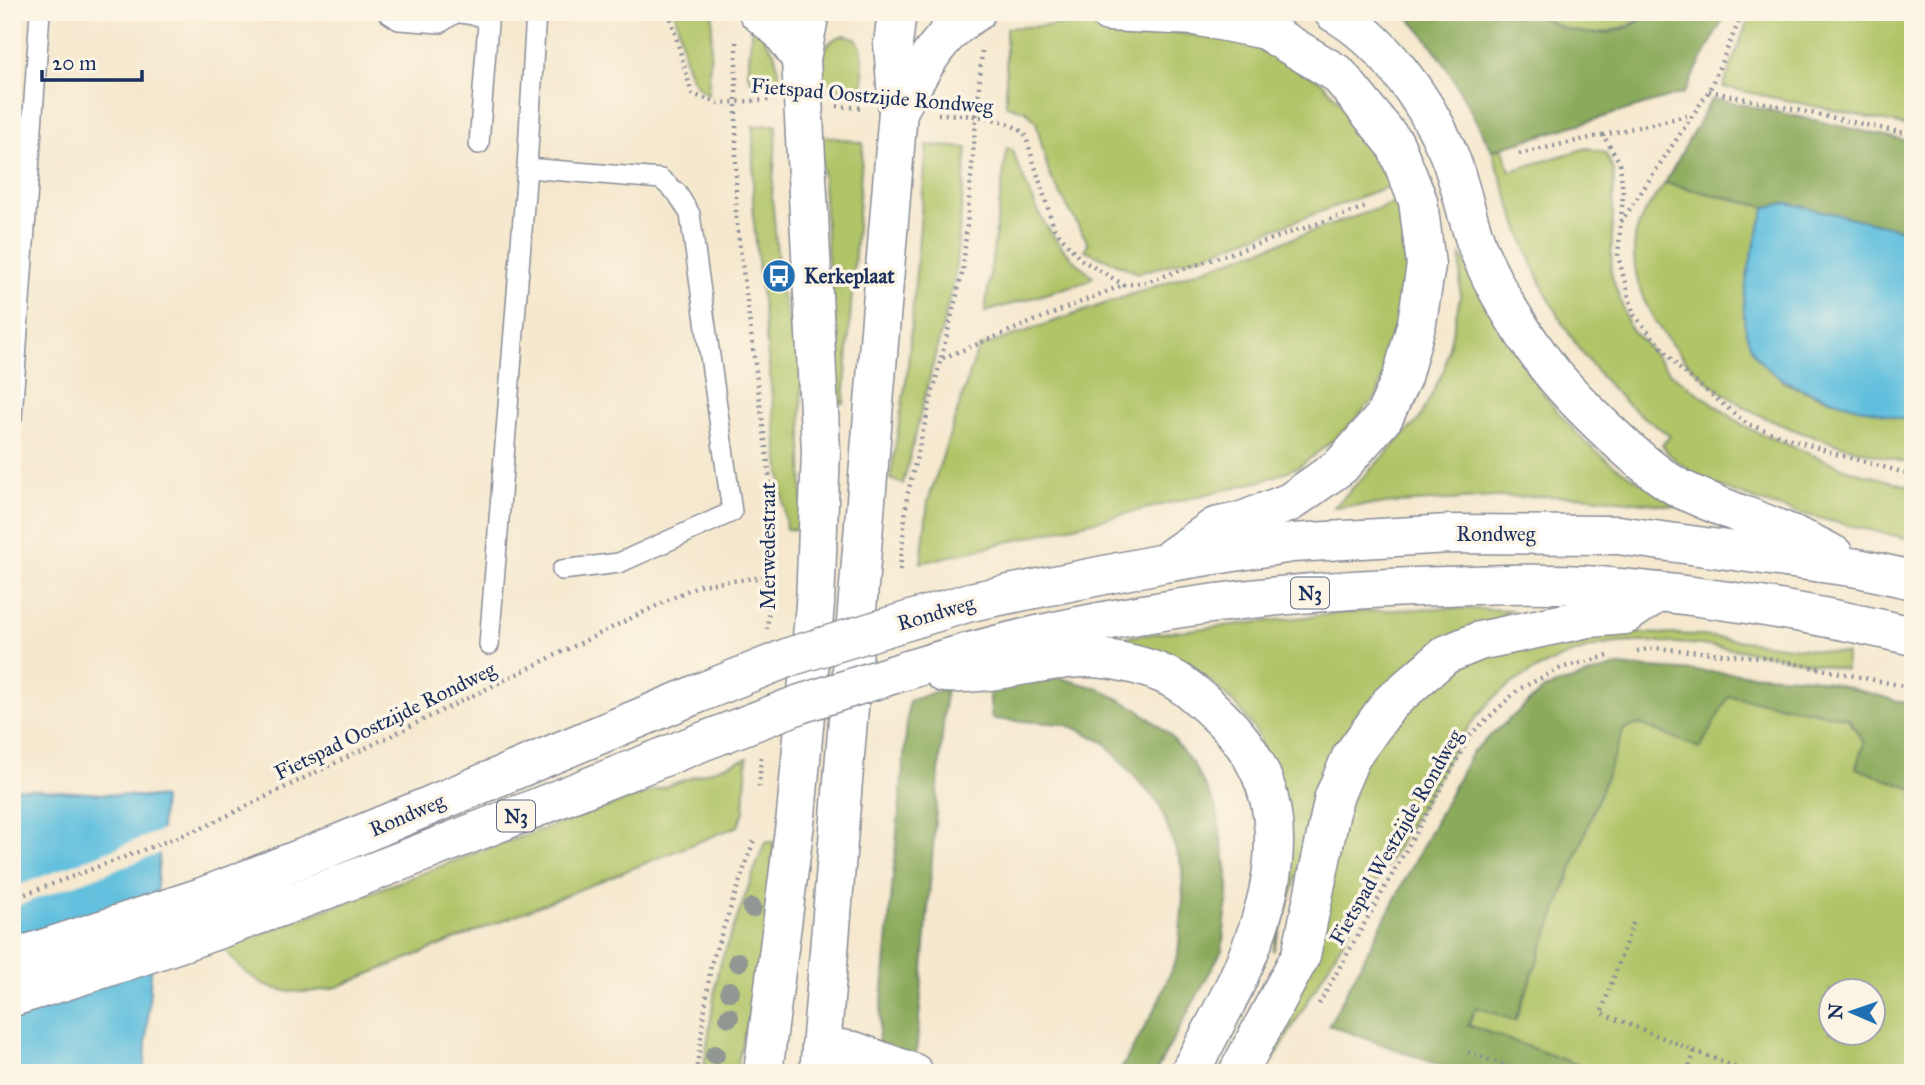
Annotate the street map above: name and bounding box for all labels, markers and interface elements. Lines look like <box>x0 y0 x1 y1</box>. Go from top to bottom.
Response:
scale bar <box>42 38 142 82</box>
text: 20 m <box>52 50 97 76</box>
street label: Fietspad Oostzijde Rondweg <box>750 72 994 120</box>
bus stop icon: Kerkeplaat <box>760 257 798 295</box>
place label: Kerkeplaat <box>804 263 895 289</box>
street label: Merwedestraat <box>755 481 781 610</box>
street label: Rondweg <box>1456 521 1536 547</box>
road number: N3 <box>1291 578 1329 608</box>
street label: Rondweg <box>894 590 978 636</box>
street label: Fietspad Oostzijde Rondweg <box>270 656 500 786</box>
street label: Fietspad Westzijde Rondweg <box>1324 725 1468 949</box>
street label: Rondweg <box>365 787 449 842</box>
road number: N3 <box>497 800 535 832</box>
north arrow <box>1816 976 1886 1046</box>
text: N <box>1824 1003 1847 1020</box>

